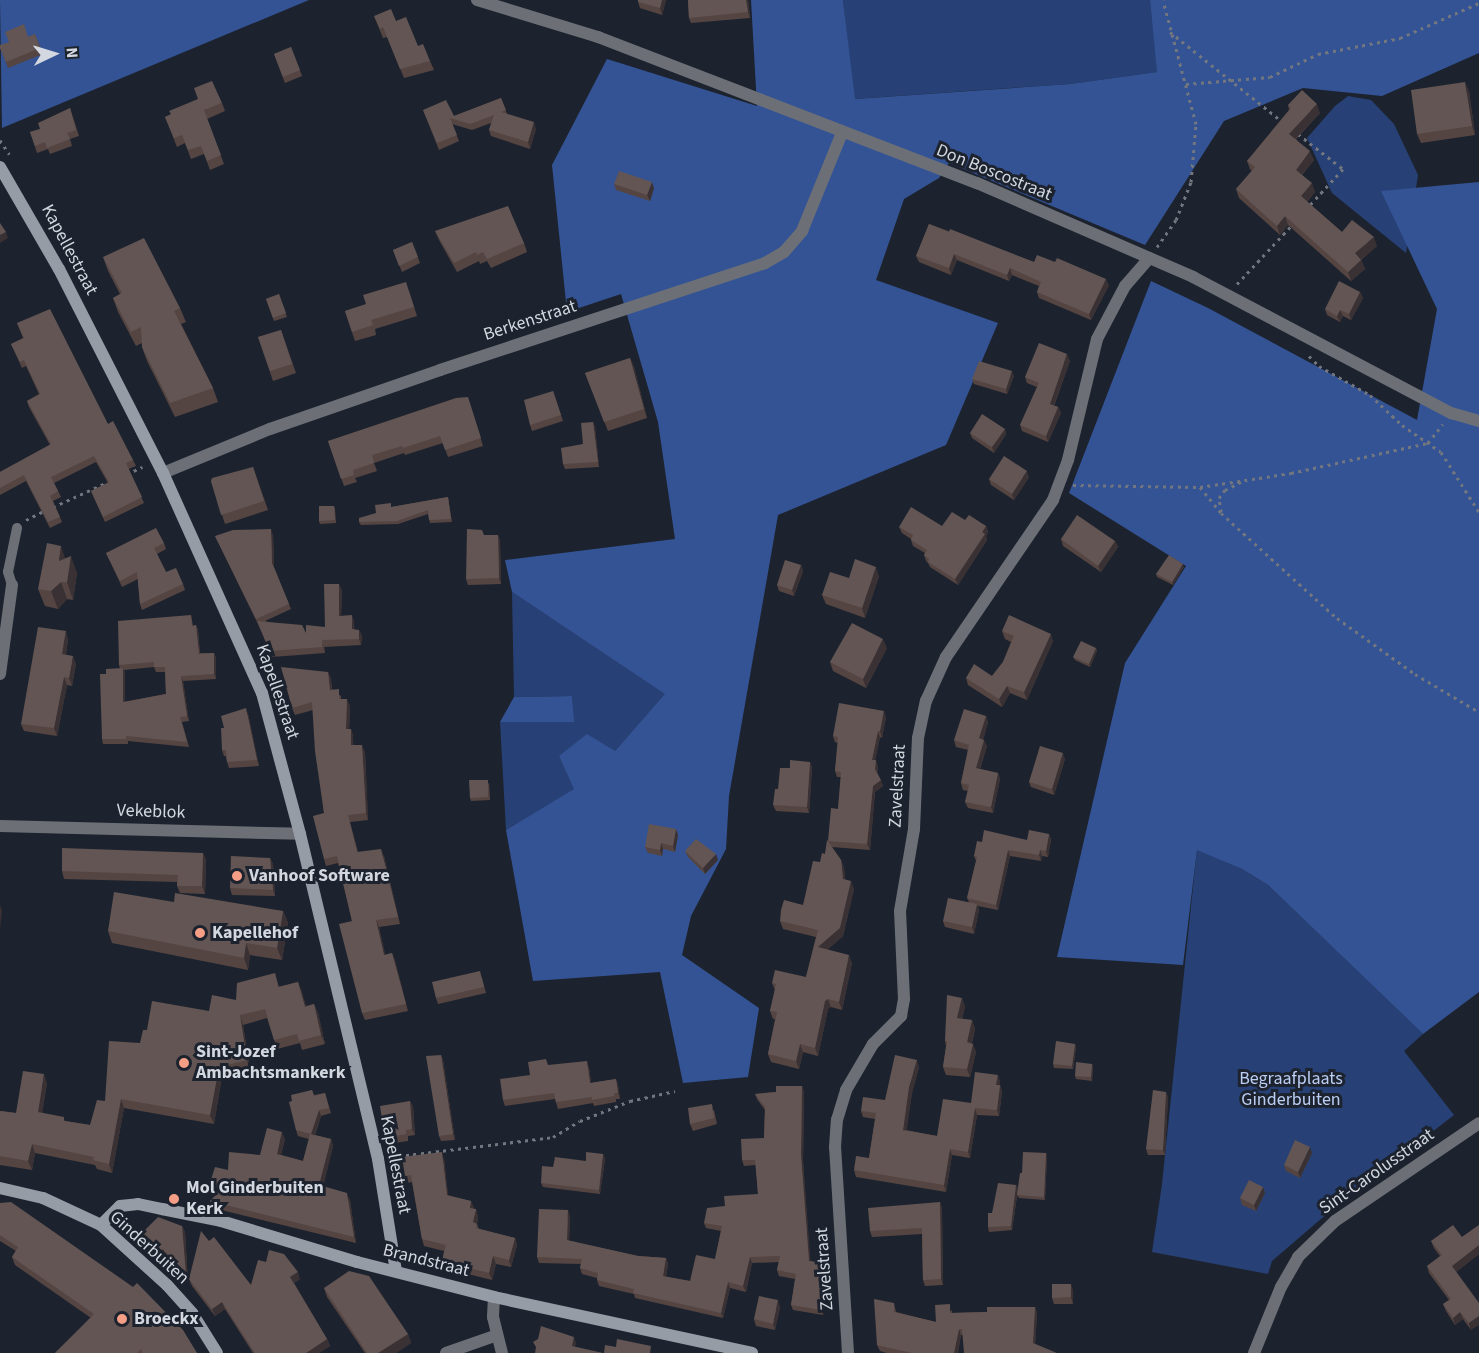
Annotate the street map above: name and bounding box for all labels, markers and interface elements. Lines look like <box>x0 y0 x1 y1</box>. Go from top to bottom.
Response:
north arrow <box>24 24 84 84</box>
text: N <box>61 47 83 59</box>
street label: Don Boscostraat <box>933 140 1055 206</box>
street label: Kapellestraat <box>36 201 102 299</box>
street label: Berkenstraat <box>481 296 579 346</box>
street label: Kapellestraat <box>251 641 303 743</box>
street label: Zavelstraat <box>885 744 911 828</box>
street label: Vekeblok <box>116 800 186 824</box>
place label: Vanhoof Software <box>249 865 390 887</box>
marker: Vanhoof Software <box>230 869 244 883</box>
place label: Kapellehof <box>212 922 298 944</box>
marker: Kapellehof <box>193 926 207 940</box>
place label: Sint-Jozef Ambachtsmankerk <box>196 1042 346 1084</box>
marker: Sint-Jozef Ambachtsmankerk <box>177 1056 191 1070</box>
park label: Begraafplaats Ginderbuiten <box>1239 1069 1343 1112</box>
street label: Kapellestraat <box>375 1114 415 1216</box>
street label: Sint-Carolusstraat <box>1315 1124 1439 1220</box>
place label: Mol Ginderbuiten Kerk <box>186 1178 324 1220</box>
marker: Mol Ginderbuiten Kerk <box>167 1192 181 1206</box>
street label: Ginderbuiten <box>105 1207 193 1289</box>
street label: Zavelstraat <box>811 1227 839 1311</box>
street label: Brandstraat <box>381 1240 471 1282</box>
place label: Broeckx <box>134 1308 198 1330</box>
marker: Broeckx <box>115 1312 129 1326</box>

